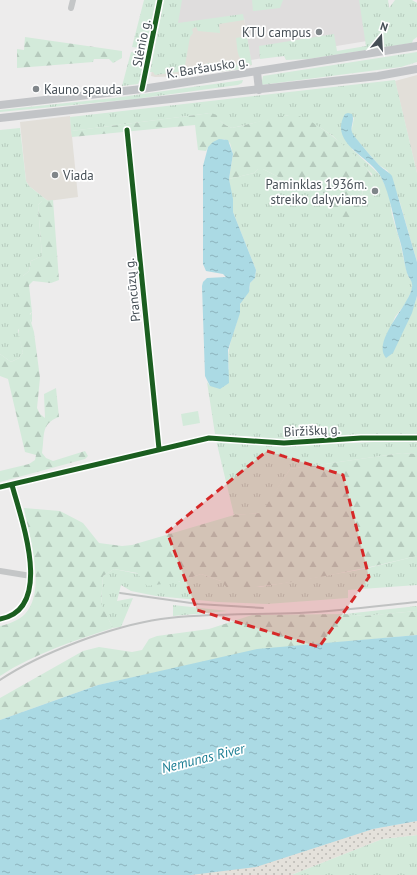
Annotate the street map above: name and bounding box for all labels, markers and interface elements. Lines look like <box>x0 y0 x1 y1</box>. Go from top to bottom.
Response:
north arrow <box>361 16 401 56</box>
street label: Slėnio g. <box>129 18 154 68</box>
text: N <box>378 19 390 34</box>
place label: KTU campus <box>242 24 311 41</box>
marker: KTU campus <box>314 27 324 37</box>
street label: K. Baršausko g. <box>165 53 249 82</box>
place label: Kauno spauda <box>44 81 122 98</box>
marker: Kauno spauda <box>31 84 41 94</box>
place label: Viada <box>62 167 94 184</box>
marker: Viada <box>50 170 60 180</box>
place label: Paminklas 1936m. streiko dalyviams <box>265 176 367 208</box>
marker: Paminklas 1936m. streiko dalyviams <box>370 186 380 196</box>
street label: Prancūzų g. <box>121 257 144 323</box>
street label: Biržiškų g. <box>283 421 341 440</box>
water label: Nemunas River <box>160 739 248 777</box>

